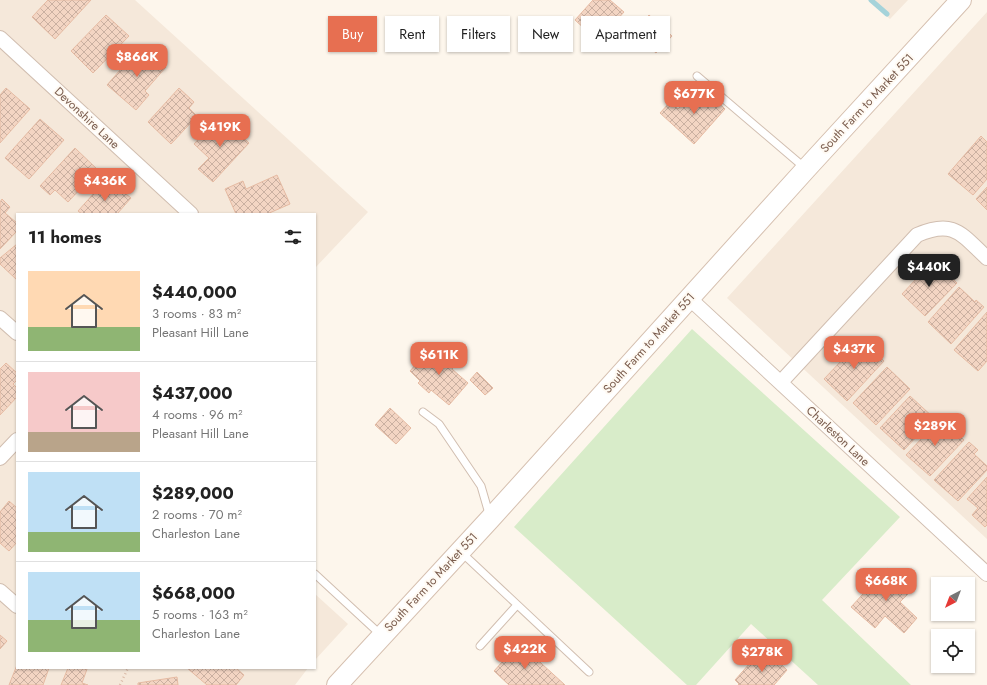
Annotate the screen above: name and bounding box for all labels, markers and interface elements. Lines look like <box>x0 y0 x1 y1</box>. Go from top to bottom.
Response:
chip: Buy <box>328 16 377 52</box>
chip: Rent <box>385 16 439 52</box>
chip: Filters <box>447 16 510 52</box>
chip: New <box>518 16 573 52</box>
chip: Apartment <box>581 16 670 52</box>
pin: $866K <box>109 44 165 78</box>
text: $866K <box>116 47 158 66</box>
street label: South Farm to Market 551 <box>816 49 918 157</box>
pin: $677K <box>666 81 722 115</box>
street label: Devonshire Lane <box>50 83 124 153</box>
text: $677K <box>673 84 715 103</box>
pin: $419K <box>192 114 248 148</box>
text: $419K <box>199 117 241 136</box>
pin: $436K <box>77 168 133 202</box>
text: $436K <box>83 171 127 190</box>
text: 11 homes <box>28 225 102 249</box>
icon: filters <box>282 226 304 248</box>
pin: $440K <box>901 254 957 288</box>
text: $440K <box>907 257 951 276</box>
text: $440,000 <box>152 280 237 304</box>
icon: home <box>60 287 108 335</box>
street label: South Farm to Market 551 <box>599 289 699 397</box>
text: 3 rooms · 83 m² <box>152 304 241 323</box>
text: Pleasant Hill Lane <box>152 323 249 342</box>
pin: $437K <box>826 336 882 370</box>
text: $437K <box>833 339 875 358</box>
pin: $611K <box>411 342 467 376</box>
text: $611K <box>419 345 459 364</box>
text: $437,000 <box>152 381 233 405</box>
icon: home <box>60 388 108 436</box>
street label: Charleston Lane <box>802 402 874 470</box>
text: 4 rooms · 96 m² <box>152 405 243 424</box>
pin: $289K <box>907 413 963 447</box>
text: $289K <box>914 416 956 435</box>
text: Pleasant Hill Lane <box>152 424 249 443</box>
text: $289,000 <box>152 481 234 505</box>
icon: home <box>60 488 108 536</box>
text: 2 rooms · 70 m² <box>152 505 242 524</box>
text: Charleston Lane <box>152 524 240 543</box>
street label: South Farm to Market 551 <box>380 528 482 636</box>
pin: $668K <box>858 568 914 602</box>
text: $668K <box>865 571 907 590</box>
north arrow <box>931 577 975 621</box>
map controls <box>931 577 975 673</box>
text: $668,000 <box>152 581 235 605</box>
icon: home <box>60 588 108 636</box>
text: 5 rooms · 163 m² <box>152 605 248 624</box>
text: Charleston Lane <box>152 624 240 643</box>
button: locate <box>931 629 975 673</box>
pin: $422K <box>497 636 553 670</box>
text: $422K <box>503 639 547 658</box>
pin: $278K <box>734 639 790 673</box>
text: $278K <box>741 642 783 661</box>

